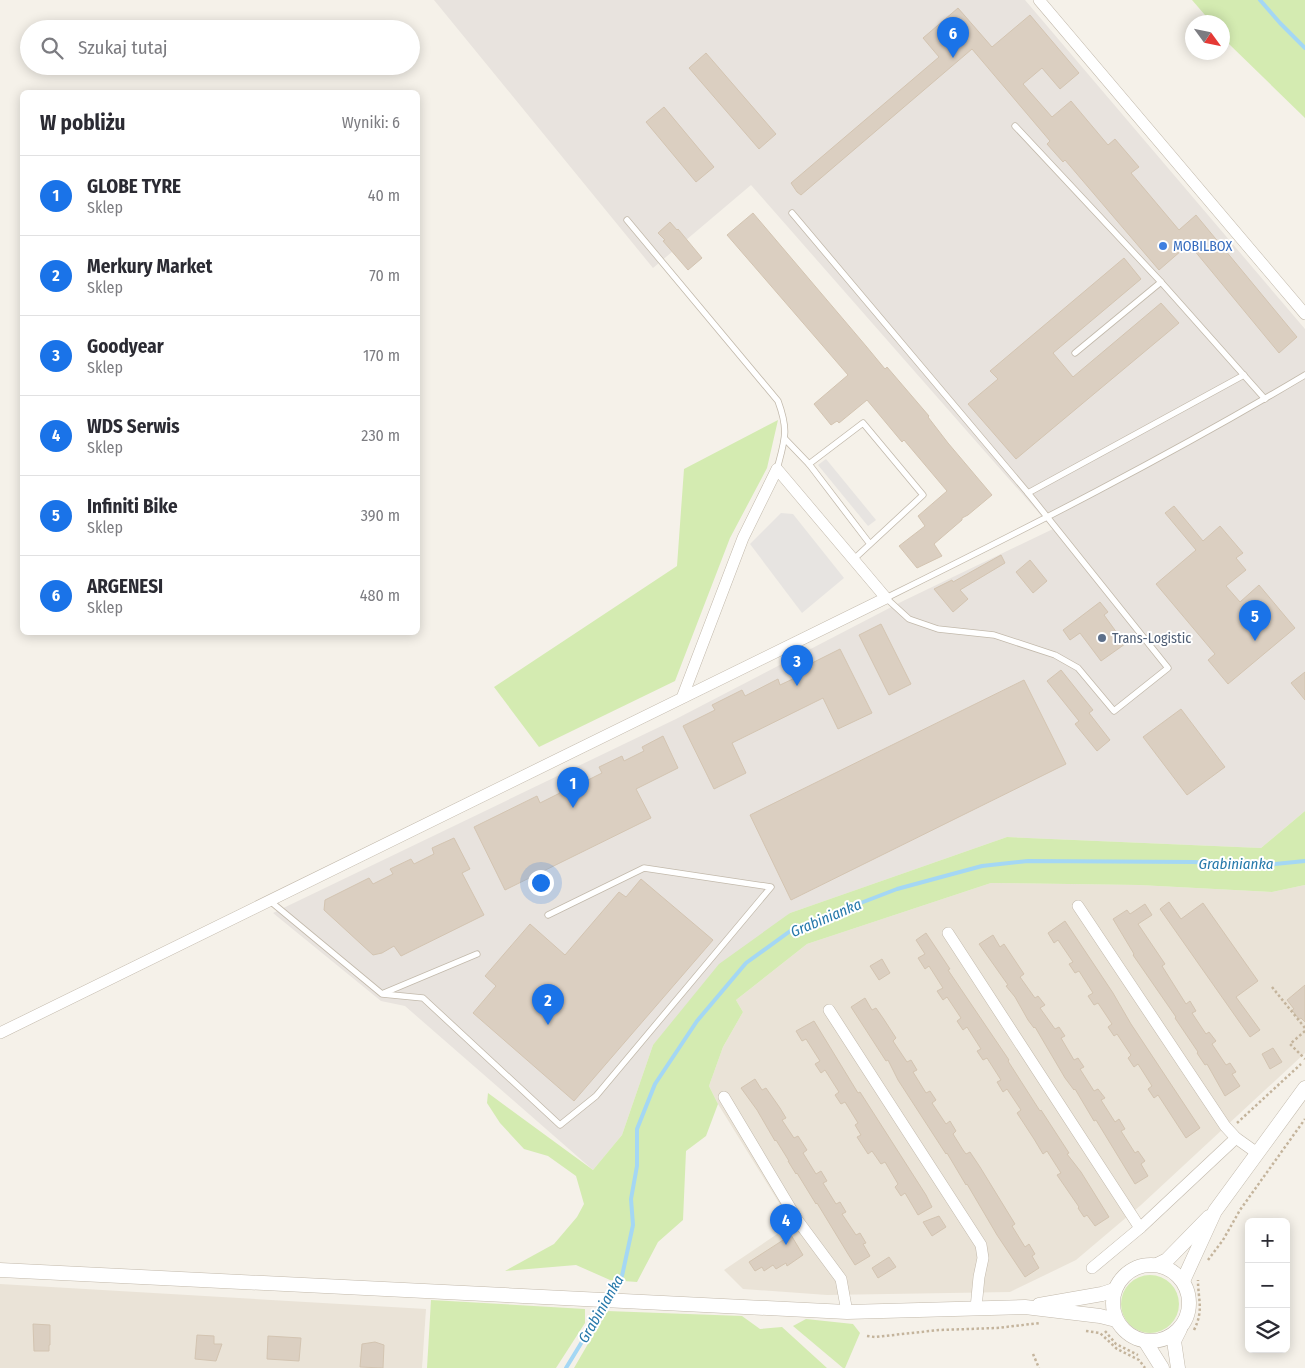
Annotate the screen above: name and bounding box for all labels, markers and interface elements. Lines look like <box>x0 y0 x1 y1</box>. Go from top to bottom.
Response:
north arrow <box>1185 15 1230 60</box>
pin: 6 <box>937 17 969 58</box>
search box <box>20 20 420 75</box>
icon: search <box>38 34 66 62</box>
text: Szukaj tutaj <box>78 36 168 59</box>
text: W pobliżu <box>40 110 125 136</box>
text: Wyniki: 6 <box>342 113 400 132</box>
text: GLOBE TYRE <box>87 175 181 198</box>
text: 1 <box>53 186 59 205</box>
text: 40 m <box>368 186 400 205</box>
text: Sklep <box>87 198 123 217</box>
place label: MOBILBOX <box>1173 238 1232 255</box>
marker: MOBILBOX <box>1157 240 1169 252</box>
text: Merkury Market <box>87 255 212 278</box>
text: 2 <box>52 266 60 285</box>
text: 70 m <box>369 266 400 285</box>
text: Sklep <box>87 278 123 297</box>
text: Goodyear <box>87 335 164 358</box>
text: 3 <box>52 346 60 365</box>
text: 170 m <box>363 346 400 365</box>
text: Sklep <box>87 358 123 377</box>
text: WDS Serwis <box>87 415 180 438</box>
text: 4 <box>52 426 60 445</box>
text: 230 m <box>361 426 400 445</box>
text: Sklep <box>87 438 123 457</box>
text: Infiniti Bike <box>87 495 178 518</box>
text: 5 <box>52 506 60 525</box>
text: 390 m <box>361 506 400 525</box>
text: Sklep <box>87 518 123 537</box>
text: ARGENESI <box>87 575 163 598</box>
text: 6 <box>52 586 60 605</box>
text: 480 m <box>360 586 400 605</box>
text: Sklep <box>87 598 123 617</box>
pin: 5 <box>1239 600 1271 641</box>
place label: Trans-Logistic <box>1112 630 1191 647</box>
marker: Trans-Logistic <box>1096 632 1108 644</box>
pin: 3 <box>781 645 813 686</box>
pin: 1 <box>557 767 589 808</box>
water label: Grabinianka <box>1198 855 1274 873</box>
your location <box>528 870 554 896</box>
water label: Grabinianka <box>788 895 864 941</box>
pin: 2 <box>532 984 564 1025</box>
pin: 4 <box>770 1204 802 1245</box>
map controls <box>1245 1218 1290 1353</box>
button: + <box>1245 1218 1290 1263</box>
button: − <box>1245 1263 1290 1308</box>
water label: Grabinianka <box>574 1272 628 1346</box>
button: layers <box>1245 1308 1290 1353</box>

